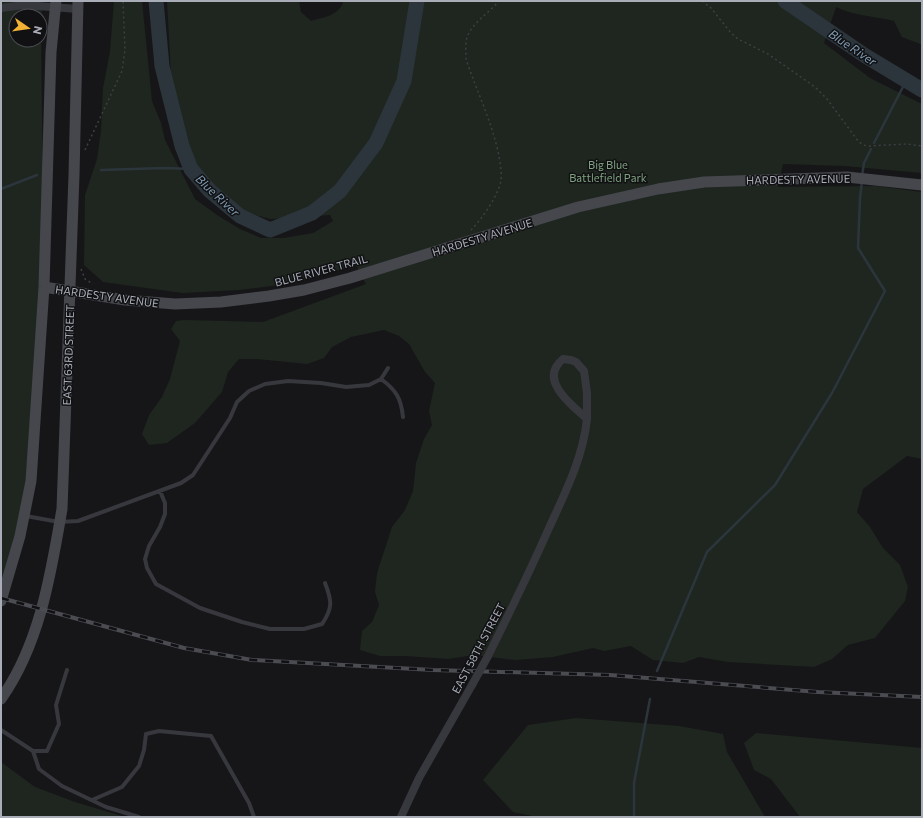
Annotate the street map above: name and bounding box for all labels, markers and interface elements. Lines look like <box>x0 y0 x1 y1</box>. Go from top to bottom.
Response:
north arrow <box>8 8 48 48</box>
text: N <box>31 25 45 36</box>
water label: Blue River <box>827 26 880 69</box>
park label: Big Blue Battlefield Park <box>569 158 647 184</box>
water label: Blue River <box>193 171 244 219</box>
street label: HARDESTY AVENUE <box>746 172 850 186</box>
street label: HARDESTY AVENUE <box>430 216 534 258</box>
street label: BLUE RIVER TRAIL <box>273 251 369 289</box>
street label: HARDESTY AVENUE <box>54 282 160 310</box>
street label: EAST 63RD STREET <box>60 304 76 406</box>
street label: EAST 58TH STREET <box>449 601 507 695</box>

